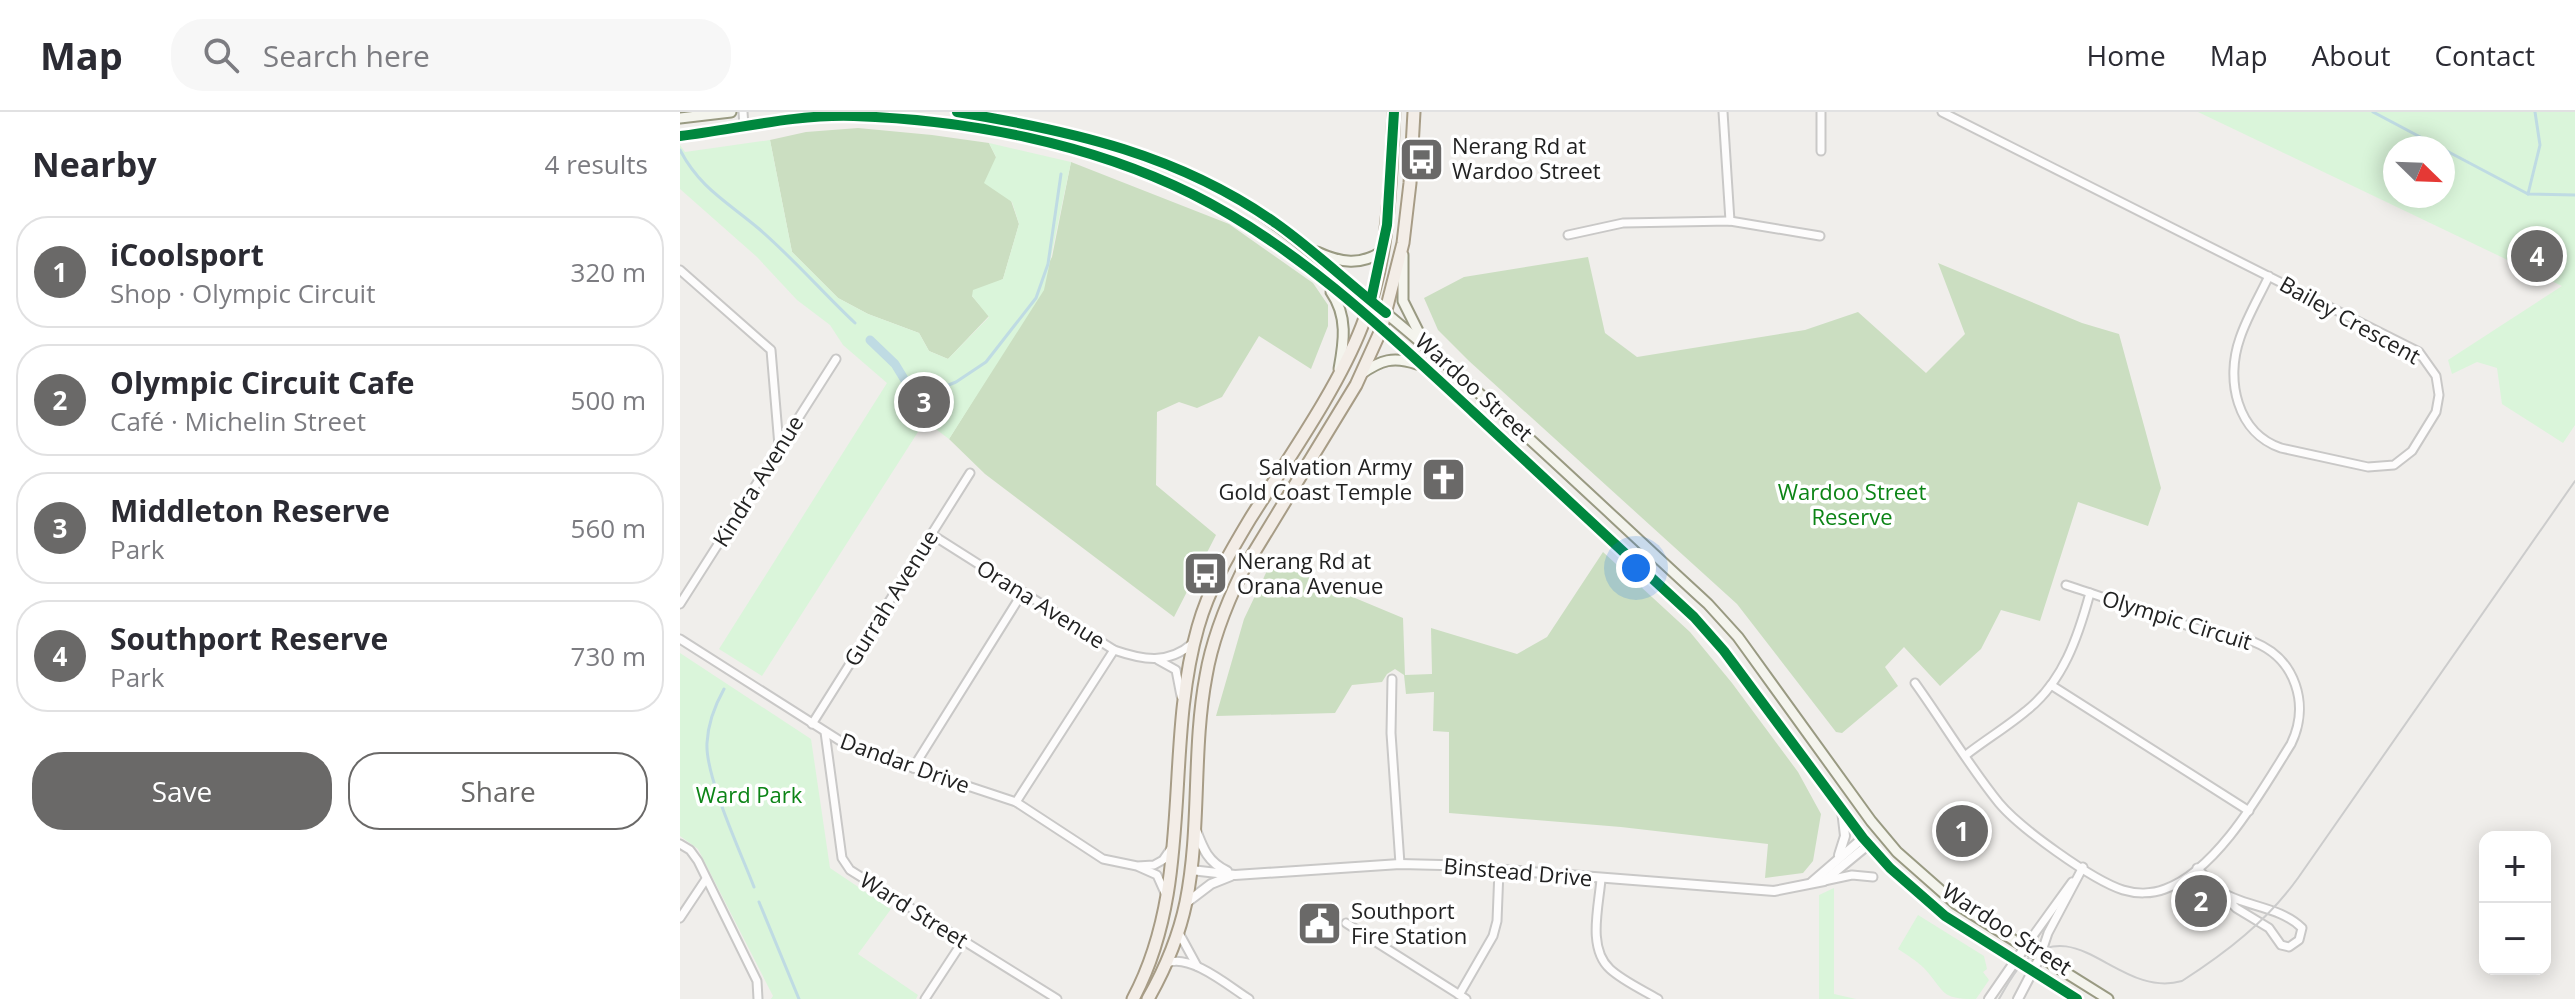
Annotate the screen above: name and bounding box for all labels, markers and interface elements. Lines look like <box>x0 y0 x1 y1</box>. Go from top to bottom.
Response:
search box <box>171 19 731 91</box>
text: Map <box>40 29 123 81</box>
icon: search <box>199 33 243 77</box>
text: Search here <box>263 35 430 76</box>
text: Home <box>2087 36 2166 74</box>
text: Map <box>2210 36 2268 74</box>
text: About <box>2312 36 2390 74</box>
text: Contact <box>2434 36 2535 74</box>
place label: Nerang Rd at Wardoo Street <box>1452 130 1601 185</box>
bus stop icon: Nerang Rd at Wardoo Street <box>1397 135 1445 183</box>
north arrow <box>2383 136 2455 208</box>
text: Nearby <box>32 141 157 187</box>
text: 4 results <box>545 146 648 182</box>
pin: 4 <box>2511 226 2563 286</box>
text: iCoolsport <box>110 234 264 275</box>
text: 1 <box>53 254 67 290</box>
text: 320 m <box>571 254 646 290</box>
street label: Bailey Crescent <box>2275 268 2426 370</box>
text: Shop · Olympic Circuit <box>110 275 375 311</box>
street label: Wardoo Street <box>1409 325 1540 447</box>
text: Olympic Circuit Cafe <box>110 362 415 403</box>
pin: 3 <box>898 372 950 432</box>
text: 2 <box>53 382 67 418</box>
text: 500 m <box>571 382 646 418</box>
text: Café · Michelin Street <box>110 403 366 439</box>
street label: Kindra Avenue <box>705 409 809 552</box>
place label: Salvation Army Gold Coast Temple <box>1218 451 1413 506</box>
church icon: Salvation Army Gold Coast Temple <box>1419 456 1467 504</box>
park label: Wardoo Street Reserve <box>1778 476 1926 531</box>
text: Middleton Reserve <box>110 490 390 531</box>
text: 3 <box>53 510 67 546</box>
text: 560 m <box>571 510 646 546</box>
street label: Gurrah Avenue <box>836 524 944 671</box>
text: Park <box>110 531 164 567</box>
place label: Nerang Rd at Orana Avenue <box>1237 545 1383 600</box>
your location <box>1616 548 1656 588</box>
bus stop icon: Nerang Rd at Orana Avenue <box>1182 550 1230 598</box>
street label: Orana Avenue <box>972 552 1112 655</box>
street label: Olympic Circuit <box>2099 582 2256 656</box>
text: Southport Reserve <box>110 618 388 659</box>
text: 4 <box>53 638 67 674</box>
text: 730 m <box>571 638 646 674</box>
text: Park <box>110 659 164 695</box>
street label: Dandar Drive <box>836 725 974 799</box>
button: Save <box>32 752 332 830</box>
button: Share <box>348 752 648 830</box>
park label: Ward Park <box>696 779 803 809</box>
pin: 1 <box>1936 801 1988 861</box>
map controls <box>2479 831 2551 975</box>
button: + <box>2479 831 2551 903</box>
street label: Binstead Drive <box>1442 850 1594 892</box>
street label: Ward Street <box>855 864 974 954</box>
pin: 2 <box>2175 871 2227 931</box>
street label: Wardoo Street <box>1937 875 2078 981</box>
place label: Southport Fire Station <box>1351 895 1467 950</box>
public building icon: Southport Fire Station <box>1296 900 1344 948</box>
button: − <box>2479 903 2551 975</box>

